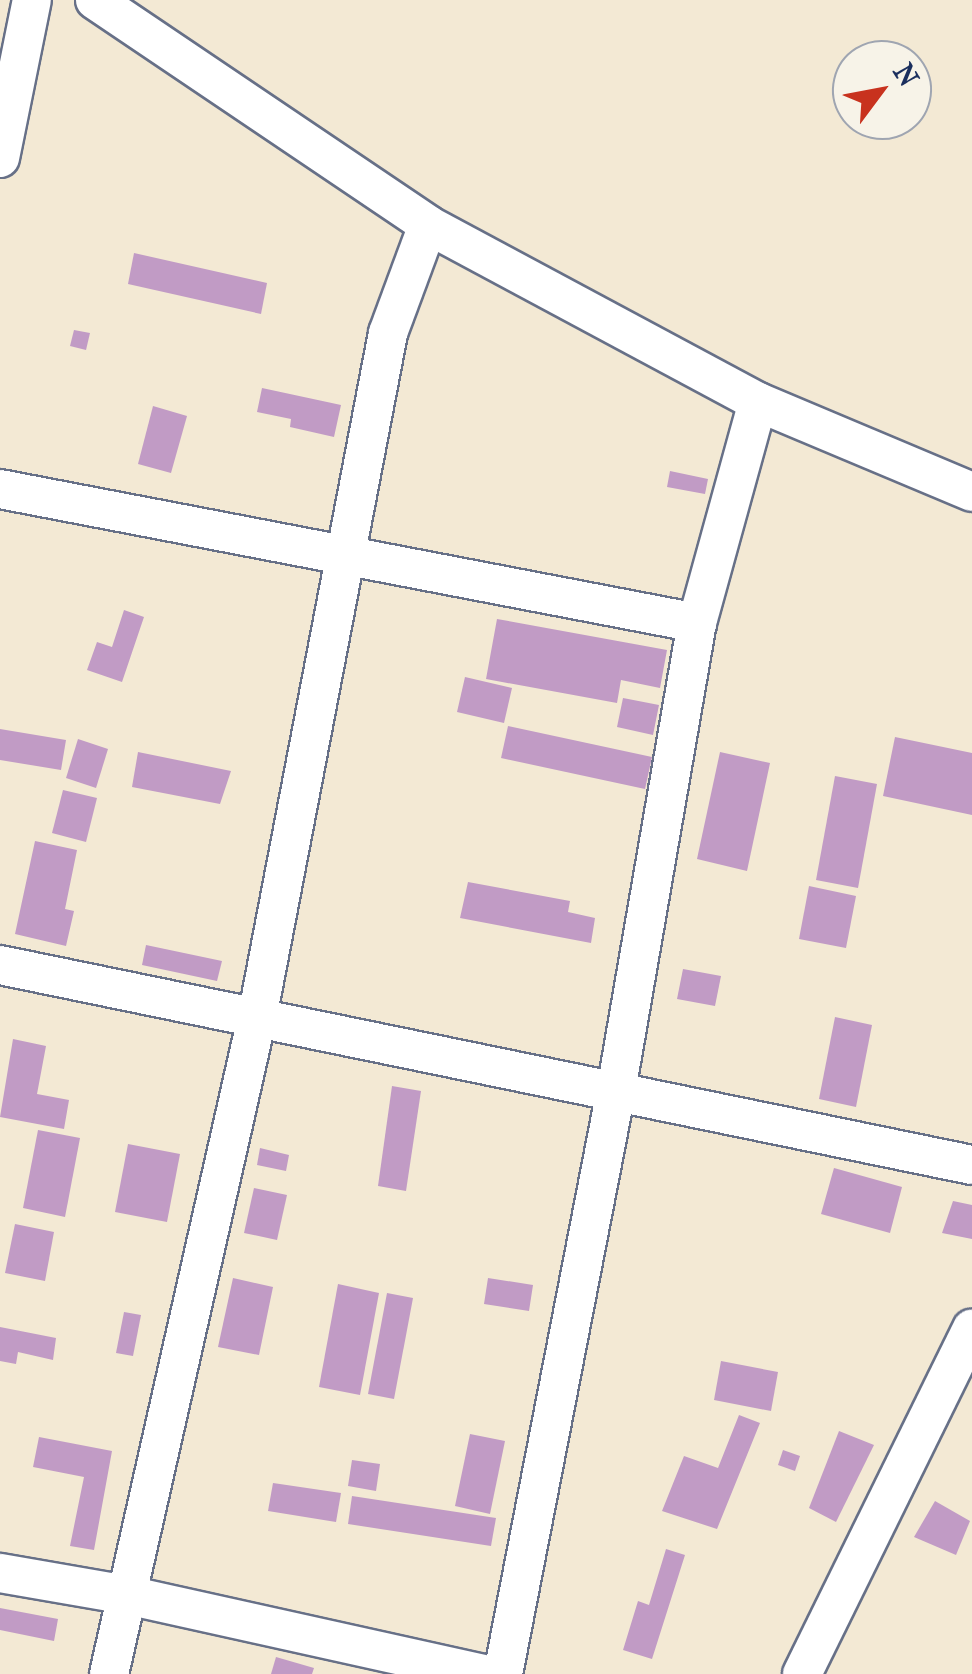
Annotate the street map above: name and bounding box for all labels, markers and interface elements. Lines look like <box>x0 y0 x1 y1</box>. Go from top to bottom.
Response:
north arrow <box>832 40 932 140</box>
text: N <box>887 57 926 93</box>

